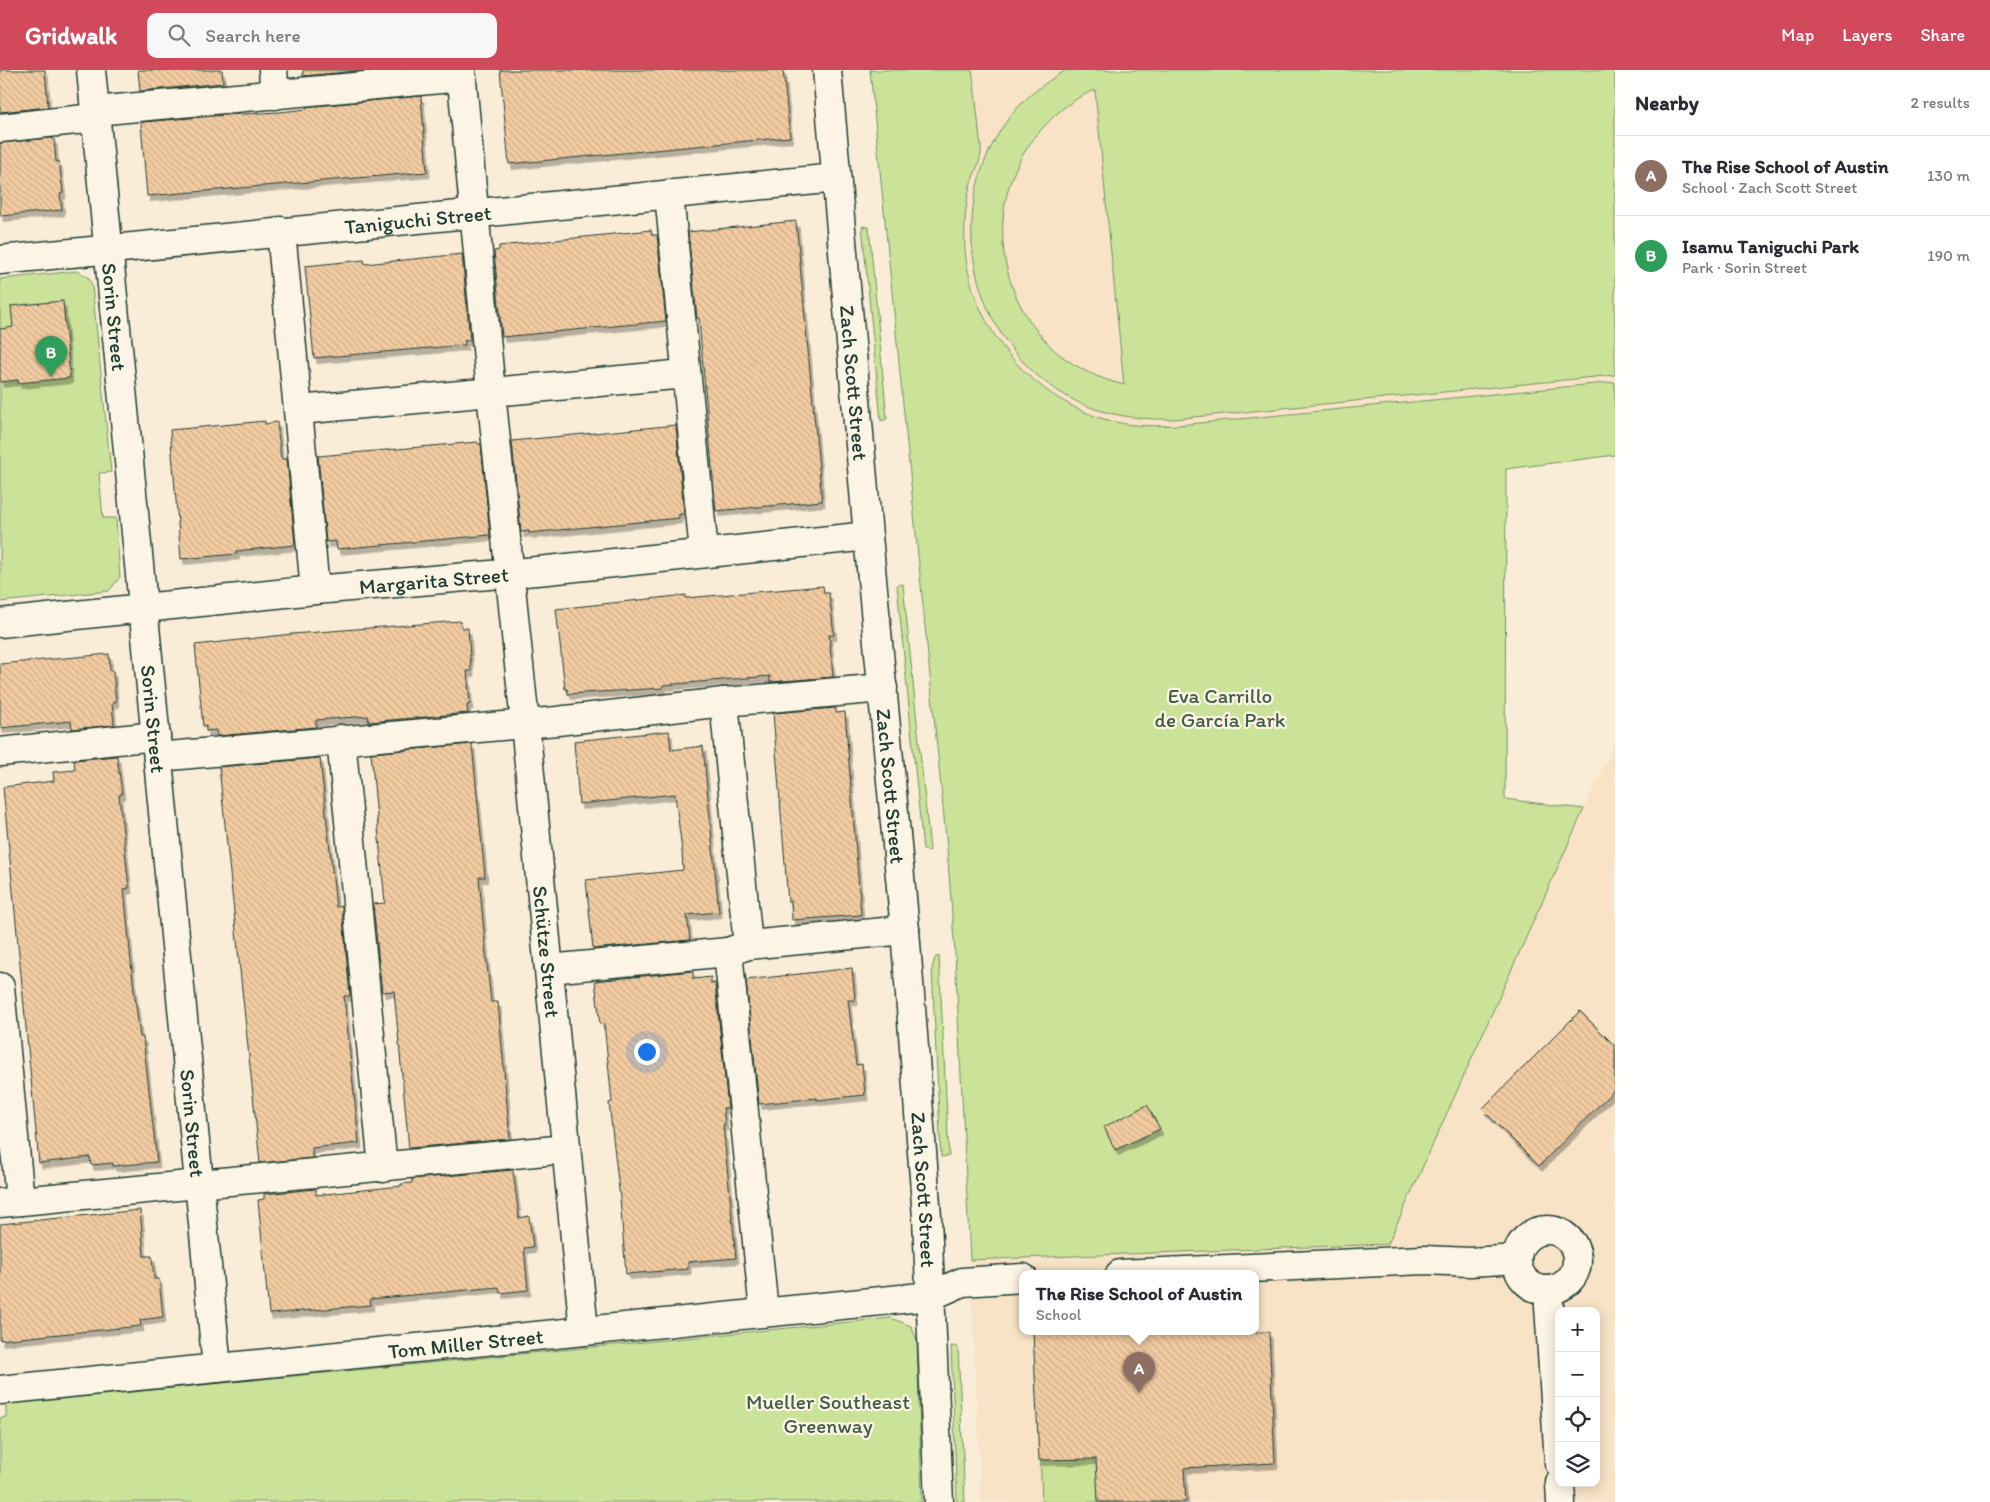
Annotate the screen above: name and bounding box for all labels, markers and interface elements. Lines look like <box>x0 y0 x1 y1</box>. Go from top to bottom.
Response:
search box <box>147 13 497 58</box>
text: Gridwalk <box>25 21 117 50</box>
icon: search <box>165 21 193 49</box>
text: Search here <box>205 24 301 47</box>
text: Map <box>1781 24 1814 46</box>
text: Layers <box>1842 24 1892 46</box>
text: Share <box>1920 24 1965 46</box>
text: Nearby <box>1635 90 1699 115</box>
text: 2 results <box>1910 93 1970 112</box>
text: The Rise School of Austin <box>1682 155 1888 178</box>
text: A <box>1646 166 1656 185</box>
text: 130 m <box>1927 166 1970 185</box>
text: School · Zach Scott Street <box>1682 178 1857 197</box>
street label: Taniguchi Street <box>343 199 493 239</box>
text: Isamu Taniguchi Park <box>1682 235 1859 258</box>
text: B <box>1646 246 1656 265</box>
text: 190 m <box>1927 246 1970 265</box>
text: Park · Sorin Street <box>1682 258 1807 277</box>
street label: Sorin Street <box>97 262 133 372</box>
street label: Zach Scott Street <box>835 304 874 462</box>
pin: B <box>35 336 67 377</box>
street label: Margarita Street <box>358 561 510 599</box>
street label: Sorin Street <box>136 664 172 774</box>
park label: Eva Carrillo de García Park <box>1154 683 1286 732</box>
street label: Zach Scott Street <box>872 707 911 865</box>
street label: Schütze Street <box>528 885 566 1019</box>
your location <box>634 1039 660 1065</box>
street label: Sorin Street <box>176 1068 211 1178</box>
street label: Zach Scott Street <box>906 1111 942 1268</box>
popup <box>1019 1270 1259 1335</box>
text: The Rise School of Austin <box>1036 1282 1242 1305</box>
text: School <box>1036 1305 1081 1324</box>
map controls <box>1555 1307 1600 1487</box>
button: + <box>1555 1307 1600 1352</box>
street label: Tom Miller Street <box>387 1323 545 1363</box>
pin: A <box>1123 1352 1155 1393</box>
button: − <box>1555 1352 1600 1397</box>
park label: Mueller Southeast Greenway <box>746 1389 910 1438</box>
button: locate <box>1555 1397 1600 1442</box>
button: layers <box>1555 1442 1600 1487</box>

